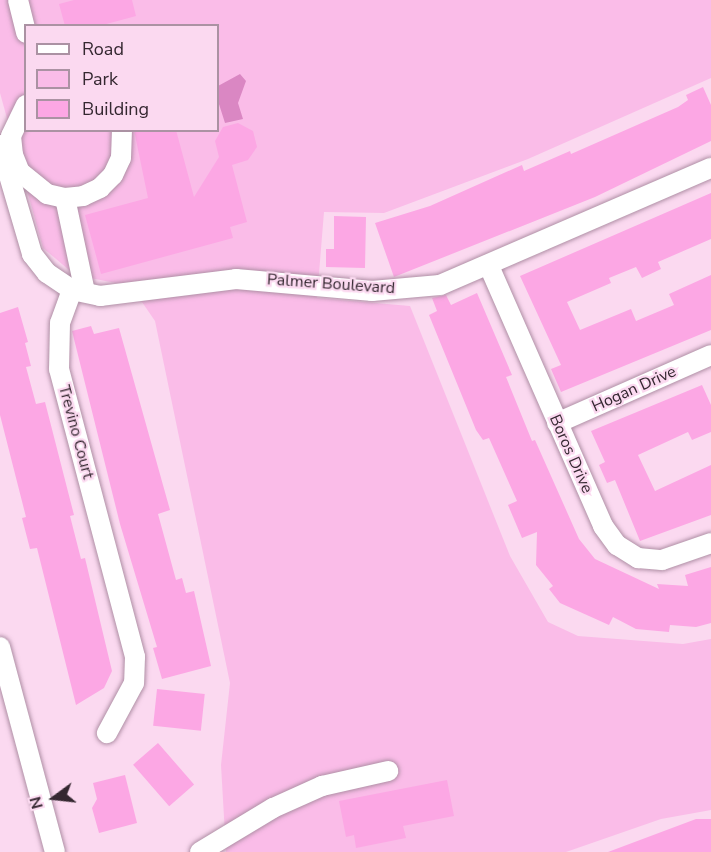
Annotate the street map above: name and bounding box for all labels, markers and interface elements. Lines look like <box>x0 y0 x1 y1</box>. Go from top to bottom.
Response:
legend <box>24 24 219 132</box>
text: Road <box>82 37 124 61</box>
text: Park <box>82 67 118 91</box>
text: Building <box>82 97 149 121</box>
street label: Palmer Boulevard <box>266 270 396 298</box>
street label: Hogan Drive <box>589 362 679 416</box>
street label: Trevino Court <box>54 383 98 481</box>
street label: Boros Drive <box>545 412 597 496</box>
north arrow <box>24 768 84 828</box>
text: N <box>24 794 49 811</box>

